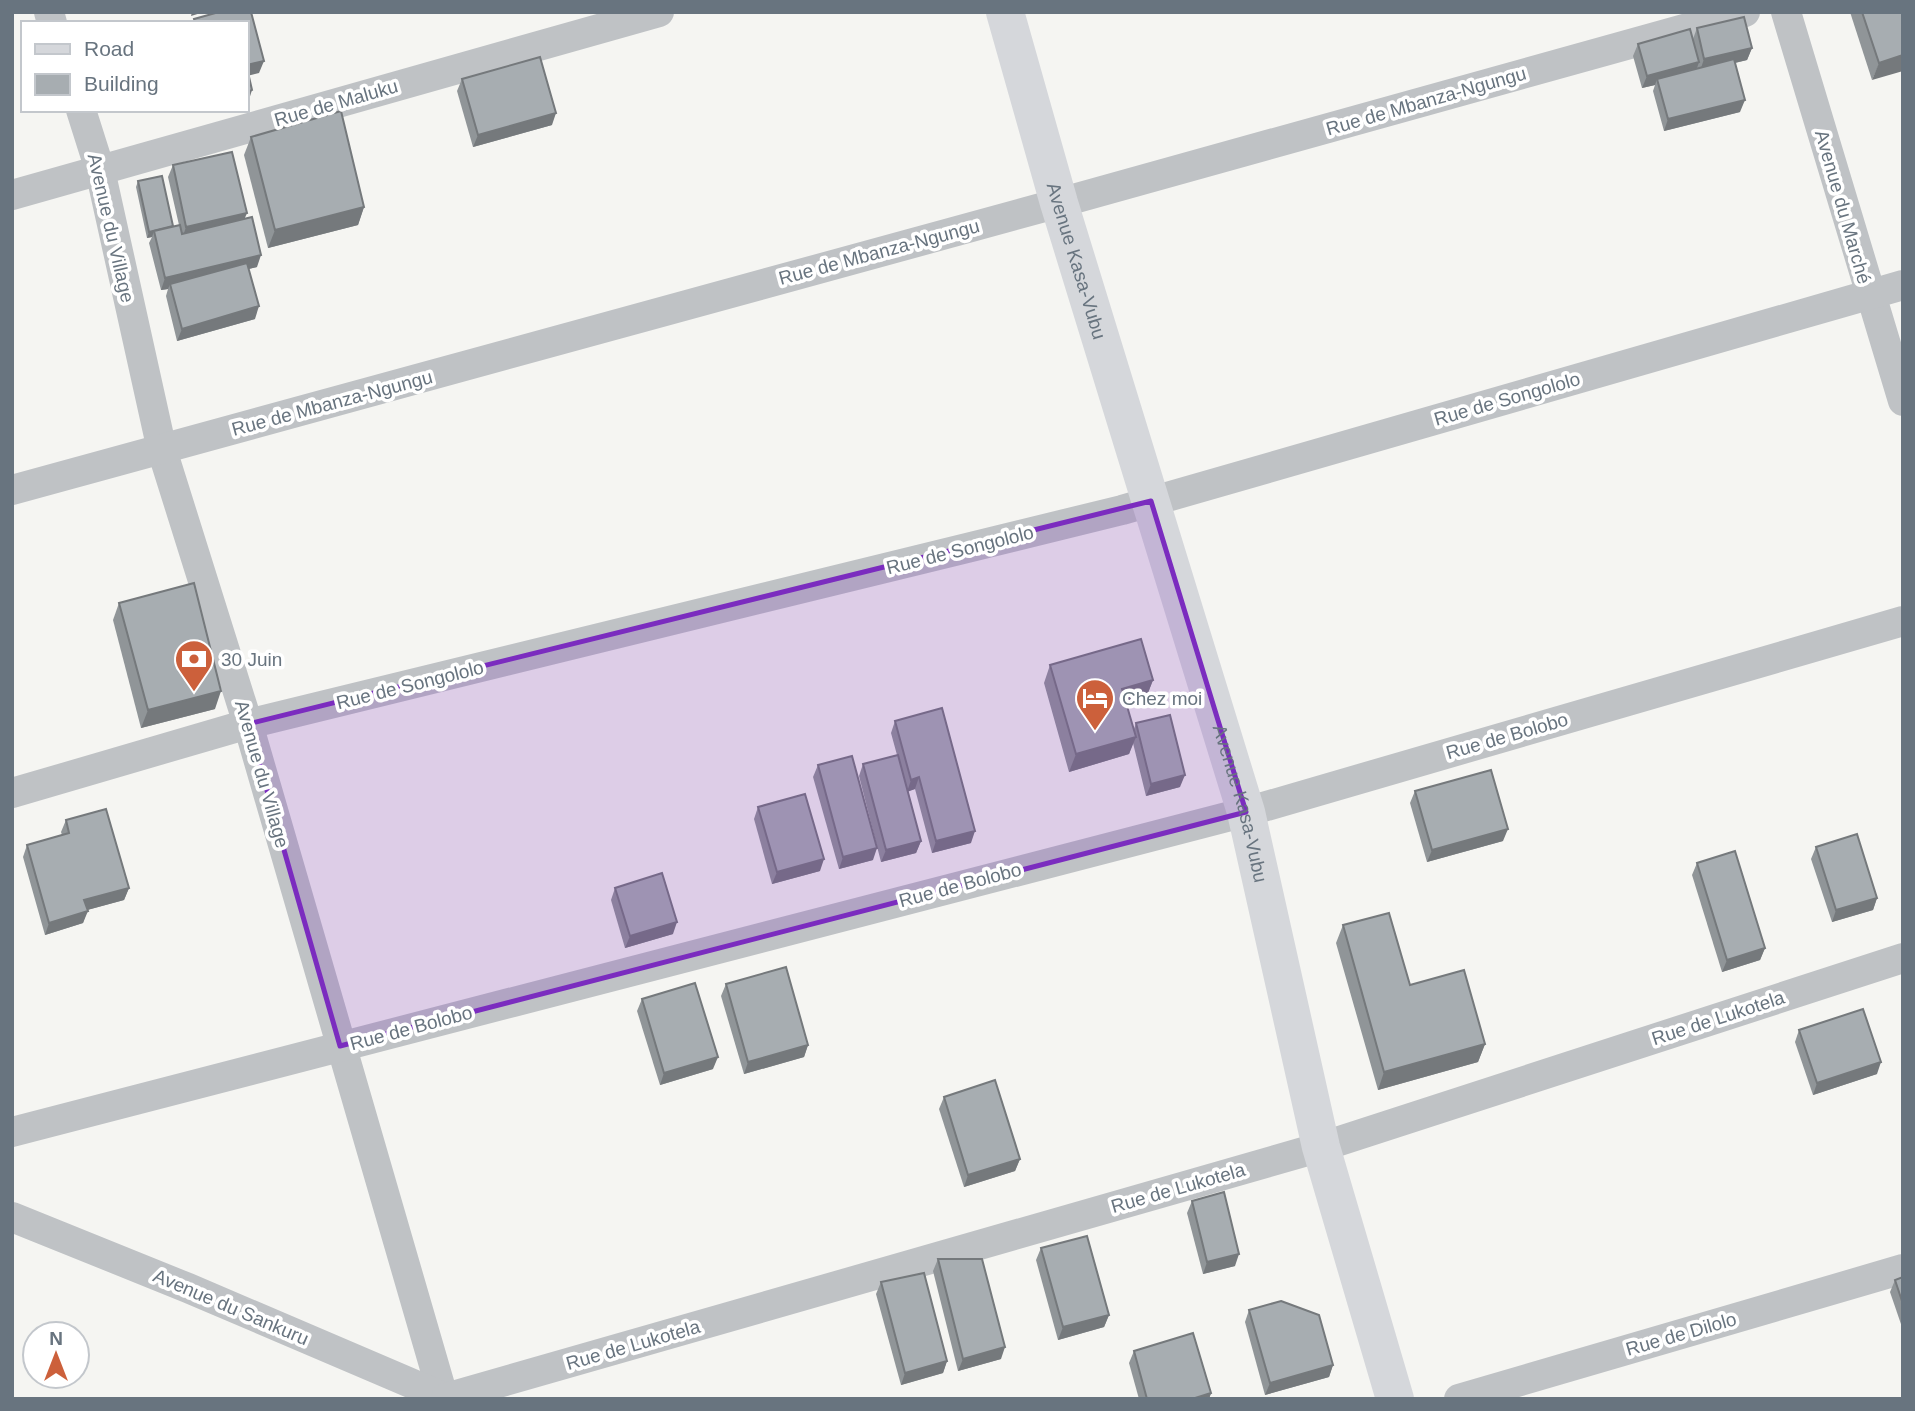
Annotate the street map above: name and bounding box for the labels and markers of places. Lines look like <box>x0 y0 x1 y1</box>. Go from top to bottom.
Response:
bank icon: 30 Juin <box>173 638 215 693</box>
place label: 30 Juin <box>221 649 282 670</box>
hotel icon: Chez moi <box>1074 677 1116 732</box>
place label: Chez moi <box>1122 688 1202 709</box>

